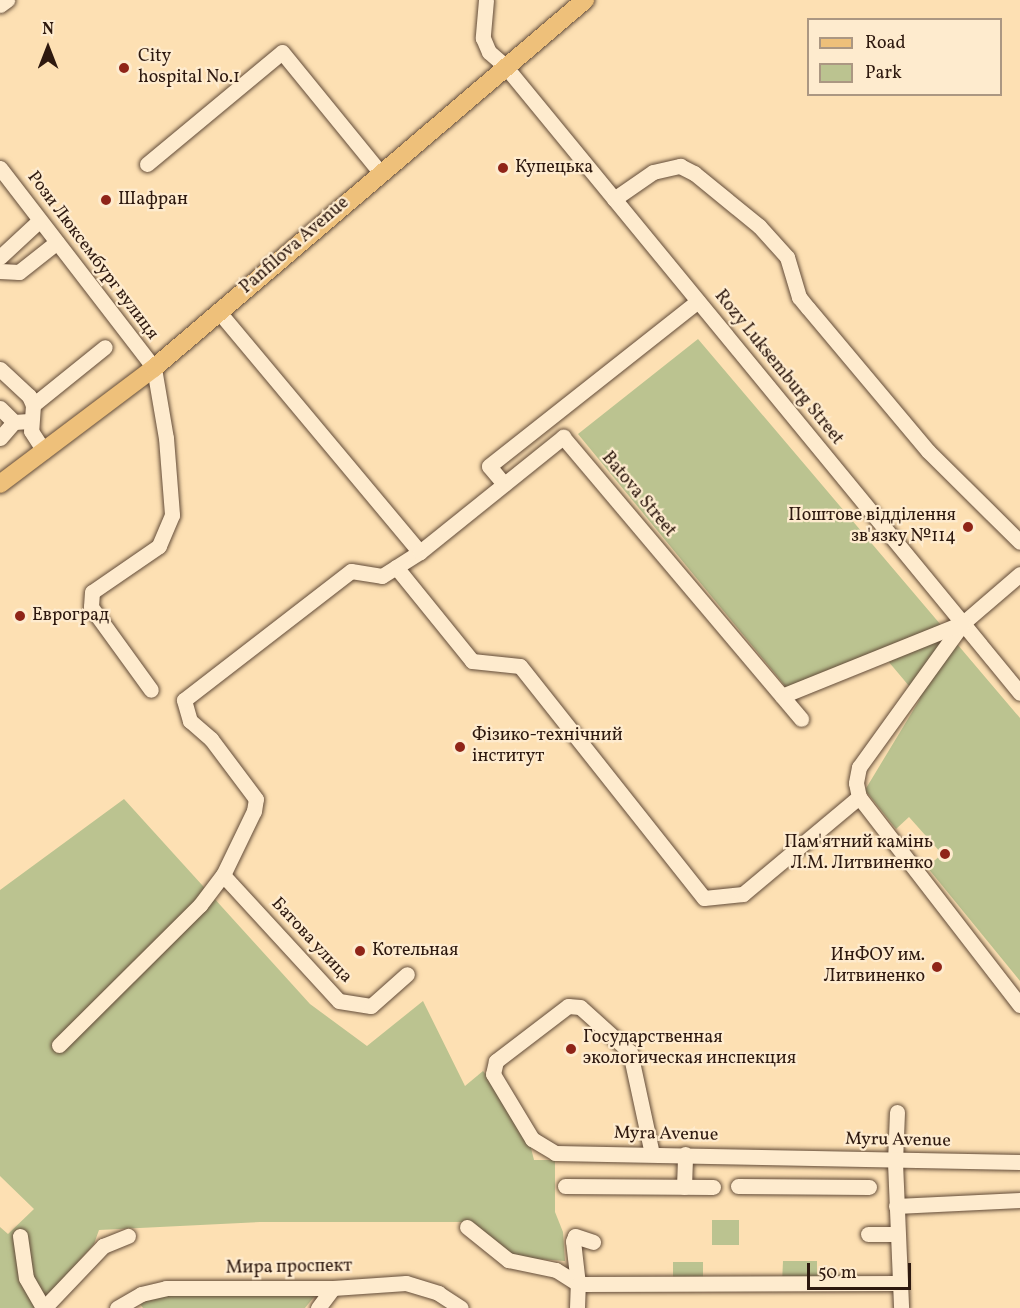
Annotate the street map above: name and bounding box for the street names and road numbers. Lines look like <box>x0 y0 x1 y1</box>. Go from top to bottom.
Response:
street label: Рози Люксембург вулиця <box>21 167 163 345</box>
street label: Panfilova Avenue <box>236 193 354 299</box>
street label: Rozy Luksemburg Street <box>709 286 847 450</box>
street label: Batova Street <box>596 448 680 542</box>
street label: Батова улица <box>266 894 356 988</box>
street label: Myra Avenue <box>614 1123 718 1147</box>
street label: Myru Avenue <box>845 1129 951 1153</box>
street label: Мира проспект <box>226 1256 352 1280</box>

